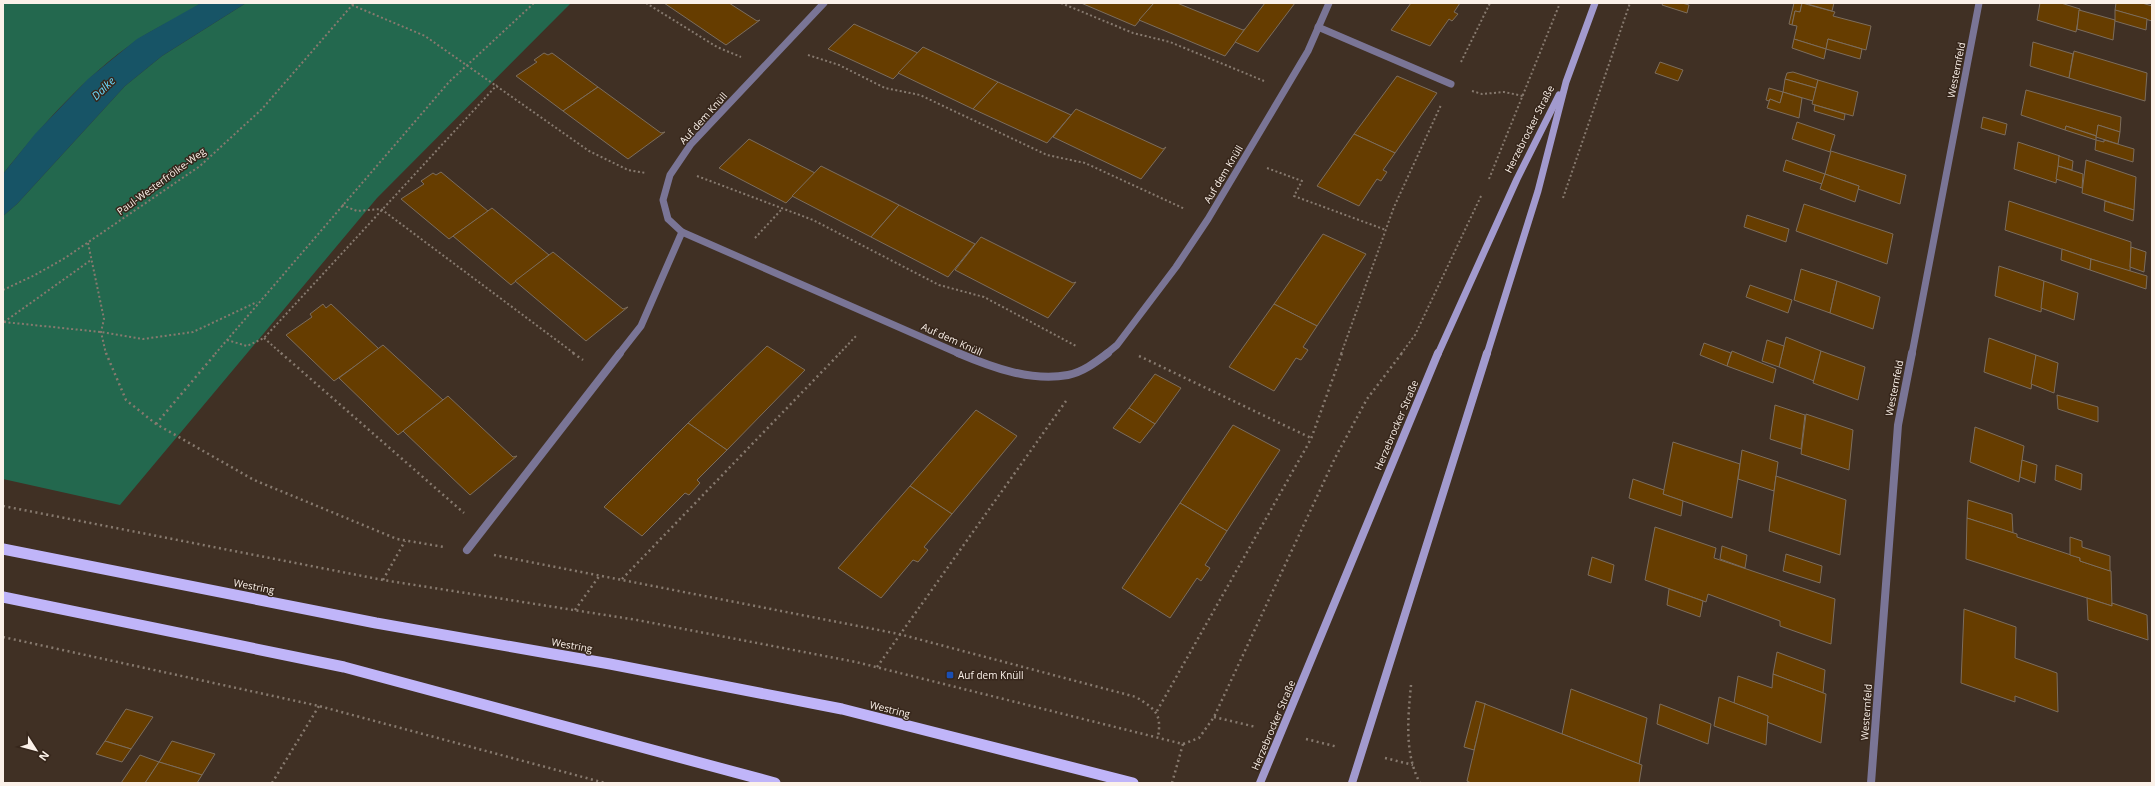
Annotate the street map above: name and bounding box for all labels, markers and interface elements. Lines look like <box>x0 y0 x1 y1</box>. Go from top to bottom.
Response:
street label: Westernfeld <box>1944 41 1968 99</box>
water label: Dalke <box>88 73 118 103</box>
street label: Herzebrocker Straße <box>1501 83 1557 175</box>
street label: Auf dem Knüll <box>676 89 730 147</box>
street label: Auf dem Knüll <box>1200 142 1246 206</box>
street label: Paul-Westerfrölke-Weg <box>114 144 209 218</box>
street label: Auf dem Knüll <box>919 319 985 359</box>
street label: Westernfeld <box>1882 359 1906 417</box>
street label: Herzebrocker Straße <box>1371 378 1421 472</box>
street label: Westring <box>232 575 276 597</box>
street label: Westring <box>550 635 594 656</box>
place label: Auf dem Knüll <box>958 668 1023 682</box>
marker: Auf dem Knüll <box>945 670 955 680</box>
street label: Herzebrocker Straße <box>1248 678 1298 772</box>
street label: Westernfeld <box>1857 683 1875 741</box>
street label: Westring <box>868 697 912 721</box>
north arrow <box>16 730 56 770</box>
text: N <box>36 748 53 764</box>

